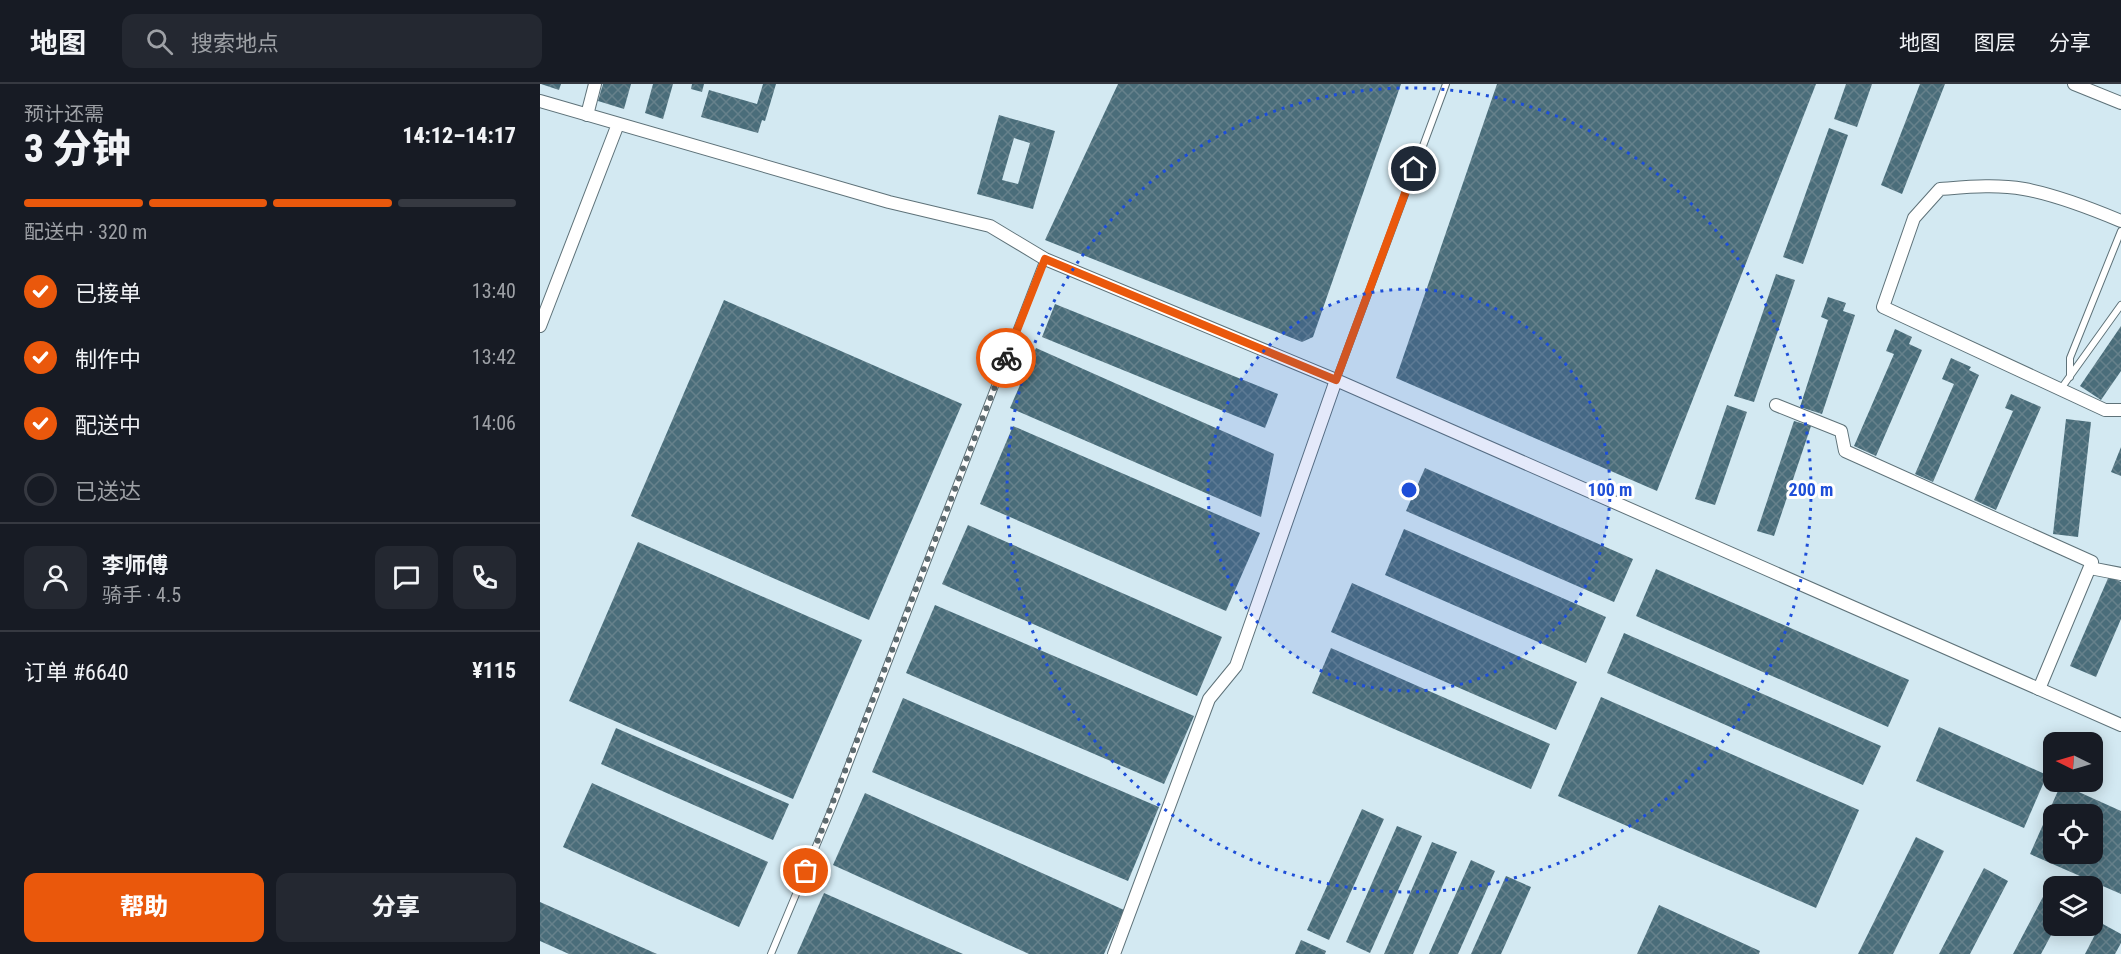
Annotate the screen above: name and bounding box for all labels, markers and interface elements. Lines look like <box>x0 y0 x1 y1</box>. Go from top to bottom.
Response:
search box <box>122 14 542 68</box>
icon: search <box>143 25 176 58</box>
text: 地图 <box>30 27 86 60</box>
text: 搜索地点 <box>191 31 279 56</box>
text: 地图 <box>1899 31 1941 55</box>
text: 图层 <box>1974 31 2016 55</box>
text: 分享 <box>2049 31 2091 55</box>
text: 预计还需 <box>24 102 104 126</box>
text: 14:12–14:17 <box>402 123 516 148</box>
text: 3 分钟 <box>24 126 131 172</box>
pin <box>1388 143 1439 194</box>
icon: home <box>1397 152 1430 185</box>
text: 配送中 · 320 m <box>24 220 147 244</box>
icon: check <box>24 275 57 308</box>
text: 13:40 <box>472 279 516 303</box>
text: 已接单 <box>75 281 141 306</box>
courier <box>976 328 1036 388</box>
icon: check <box>24 341 57 374</box>
icon: bike <box>990 342 1023 375</box>
text: 13:42 <box>472 345 516 369</box>
text: 制作中 <box>75 347 141 372</box>
icon: check <box>24 407 57 440</box>
text: 14:06 <box>472 411 516 435</box>
text: 配送中 <box>75 413 141 438</box>
text: 已送达 <box>75 479 141 504</box>
text: 100 m <box>1588 479 1632 500</box>
text: 200 m <box>1789 479 1833 500</box>
centre of rings <box>1399 480 1419 500</box>
button: person <box>24 546 87 609</box>
button: chat <box>375 546 438 609</box>
button: phone <box>453 546 516 609</box>
text: 李师傅 <box>102 553 168 578</box>
text: 骑手 · 4.5 <box>102 583 181 607</box>
text: ¥115 <box>472 658 516 683</box>
text: 订单 #6640 <box>24 660 129 685</box>
north arrow <box>2043 732 2103 792</box>
map controls <box>2043 732 2103 936</box>
button: locate <box>2043 804 2103 864</box>
pin <box>780 845 831 896</box>
icon: bag <box>789 854 822 887</box>
button: 帮助 <box>24 873 264 942</box>
button: 分享 <box>276 873 516 942</box>
button: layers <box>2043 876 2103 936</box>

